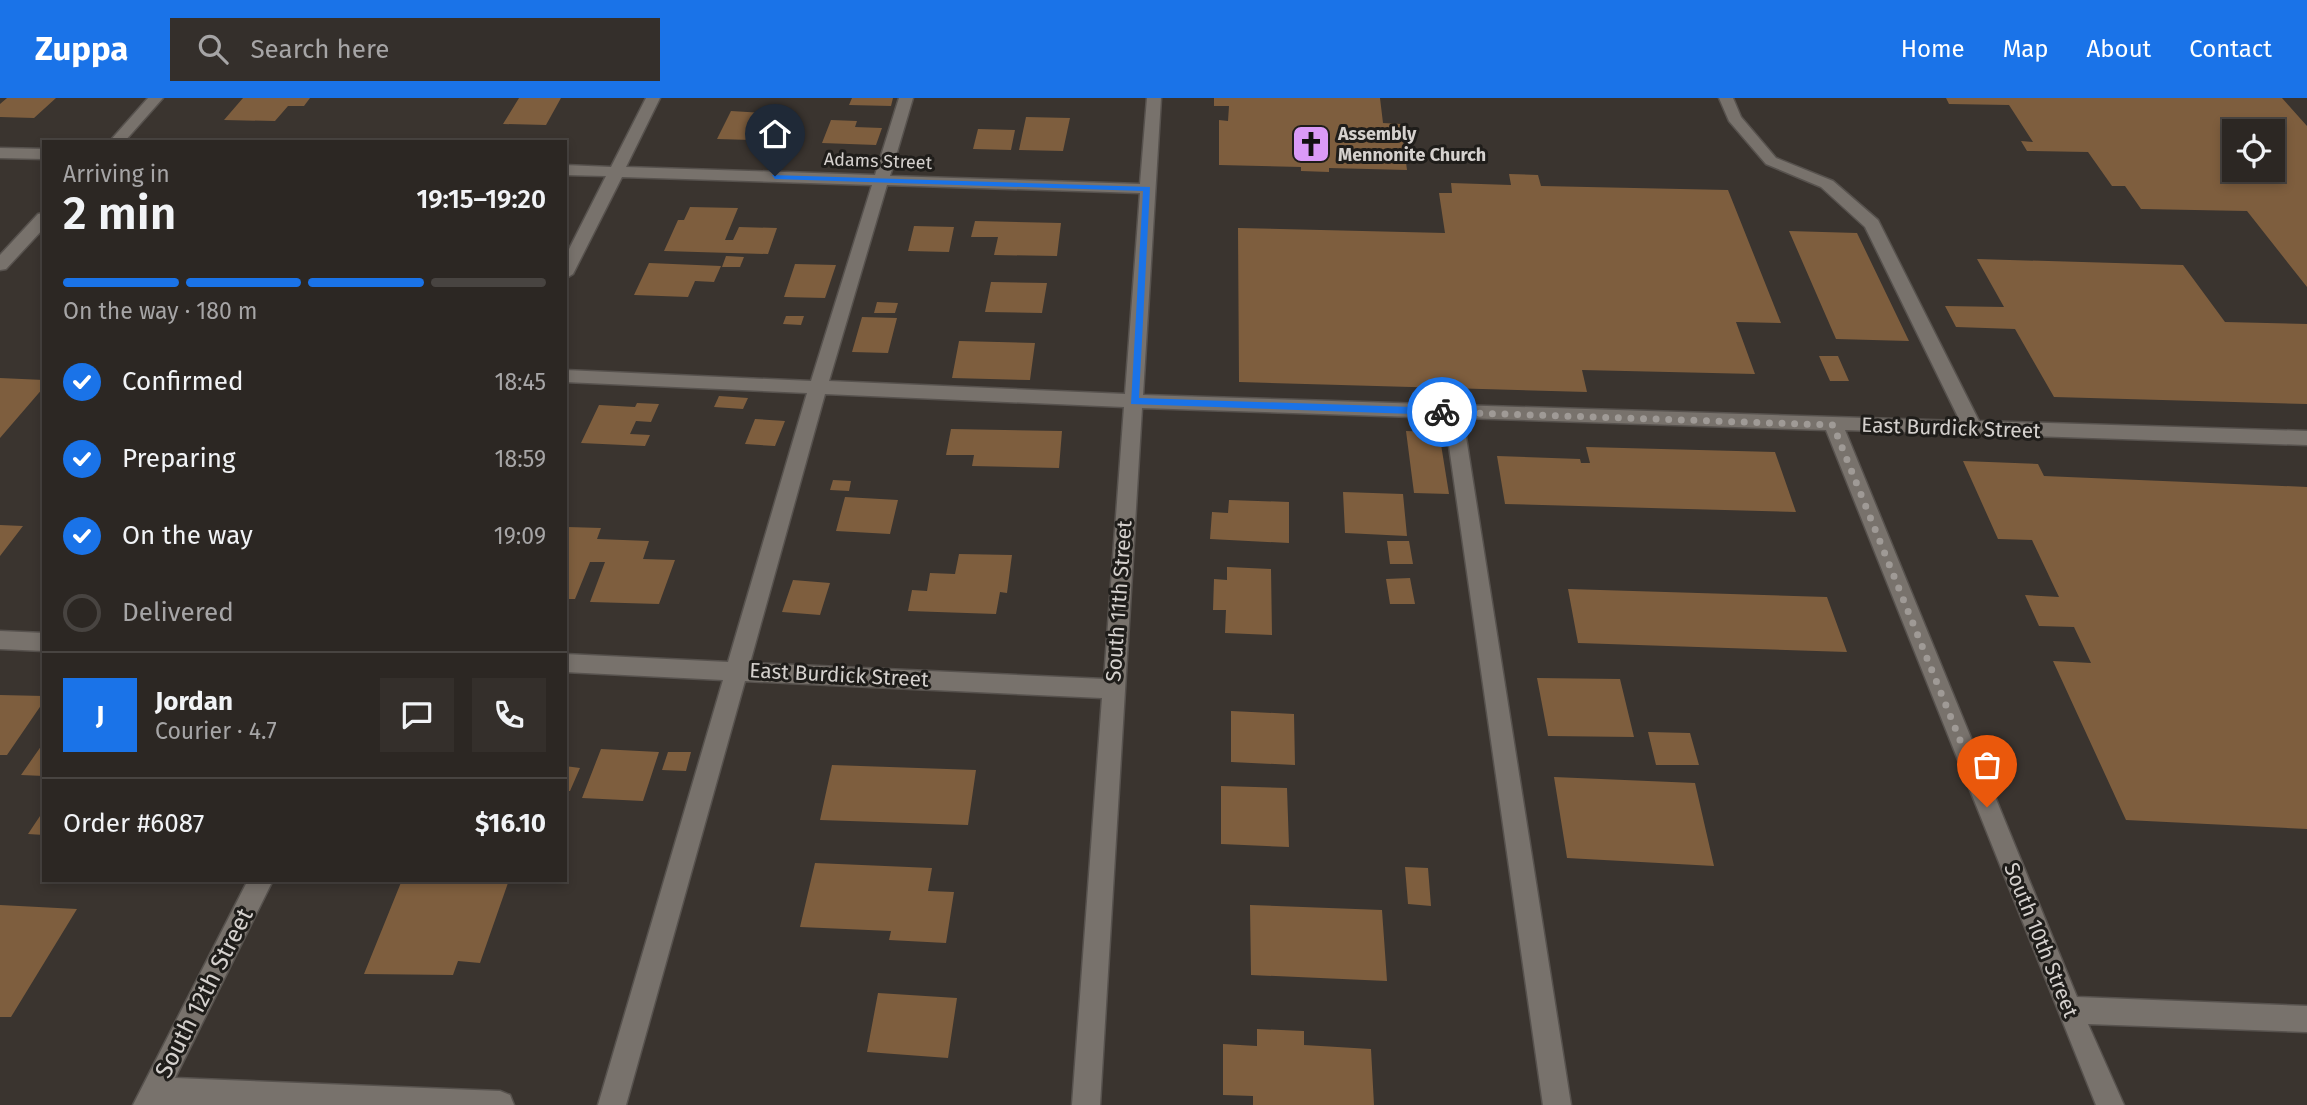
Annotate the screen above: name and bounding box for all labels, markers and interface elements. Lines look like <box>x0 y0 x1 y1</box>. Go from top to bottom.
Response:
search box <box>170 18 660 81</box>
text: Zuppa <box>35 29 128 69</box>
icon: search <box>194 30 232 68</box>
text: Search here <box>250 34 389 65</box>
text: Home <box>1901 35 1965 63</box>
text: Map <box>2003 35 2049 63</box>
text: About <box>2087 35 2151 63</box>
text: Contact <box>2189 35 2272 63</box>
pin <box>745 104 805 176</box>
icon: home <box>756 115 794 153</box>
map controls <box>2222 119 2285 182</box>
button: locate <box>2222 119 2285 182</box>
church icon: Assembly Mennonite Church <box>1290 123 1332 165</box>
place label: Assembly Mennonite Church <box>1337 123 1486 166</box>
street label: Adams Street <box>823 148 933 174</box>
text: Arriving in <box>63 160 170 188</box>
text: 19:15–19:20 <box>416 184 546 215</box>
text: 2 min <box>63 186 176 241</box>
text: On the way · 180 m <box>63 297 258 325</box>
icon: check <box>63 363 101 401</box>
text: Confirmed <box>122 366 243 397</box>
text: 18:45 <box>494 368 546 396</box>
courier <box>1407 377 1477 447</box>
icon: bike <box>1423 393 1461 431</box>
street label: East Burdick Street <box>1861 412 2042 444</box>
icon: check <box>63 440 101 478</box>
text: Preparing <box>122 443 235 474</box>
text: 18:59 <box>495 445 546 473</box>
icon: check <box>63 517 101 555</box>
street label: South 11th Street <box>1100 519 1138 683</box>
text: On the way <box>122 520 253 551</box>
text: 19:09 <box>494 522 546 550</box>
text: Delivered <box>122 597 234 628</box>
street label: East Burdick Street <box>749 657 930 693</box>
button: chat <box>380 678 454 752</box>
button: phone <box>472 678 546 752</box>
text: Jordan <box>155 686 233 717</box>
text: J <box>96 700 104 731</box>
text: Courier · 4.7 <box>155 717 277 745</box>
pin <box>1957 735 2017 807</box>
icon: bag <box>1968 746 2006 784</box>
text: Order #6087 <box>63 808 204 839</box>
text: $16.10 <box>475 808 546 839</box>
street label: South 10th Street <box>1998 859 2084 1022</box>
street label: South 12th Street <box>149 903 259 1082</box>

